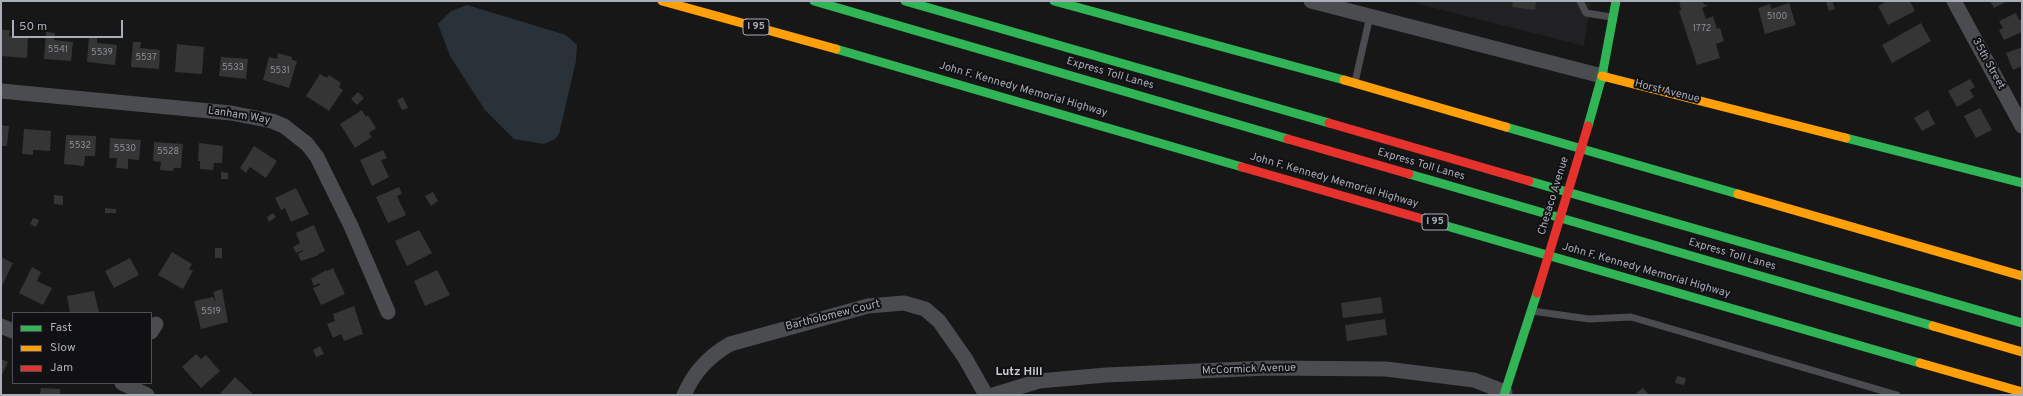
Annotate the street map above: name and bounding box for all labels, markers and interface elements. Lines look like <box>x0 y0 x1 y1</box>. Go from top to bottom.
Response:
scale bar <box>14 12 125 38</box>
house number: 5100 <box>1767 12 1787 22</box>
text: 50 m <box>19 19 47 35</box>
road number: I 95 <box>743 19 769 35</box>
house number: 1772 <box>1693 24 1711 34</box>
street label: 35th Street <box>1969 36 2007 92</box>
house number: 5541 <box>48 45 68 55</box>
house number: 5539 <box>91 48 113 58</box>
house number: 5537 <box>135 53 157 63</box>
street label: Express Toll Lanes <box>1065 55 1155 93</box>
street label: John F. Kennedy Memorial Highway <box>937 60 1109 120</box>
house number: 5533 <box>222 63 244 73</box>
house number: 5531 <box>270 66 290 76</box>
street label: Horst Avenue <box>1633 78 1701 106</box>
street label: Lanham Way <box>207 105 271 127</box>
house number: 5532 <box>69 141 91 151</box>
house number: 5530 <box>114 144 136 154</box>
street label: Express Toll Lanes <box>1376 146 1466 184</box>
house number: 5528 <box>157 147 179 157</box>
street label: John F. Kennedy Memorial Highway <box>1248 151 1420 211</box>
street label: Chesaco Avenue <box>1536 155 1572 237</box>
road number: I 95 <box>1422 214 1448 230</box>
street label: Express Toll Lanes <box>1687 236 1777 274</box>
street label: John F. Kennedy Memorial Highway <box>1560 241 1732 301</box>
street label: Bartholomew Court <box>784 298 882 334</box>
house number: 5519 <box>201 307 221 317</box>
legend <box>12 312 152 384</box>
text: Fast <box>50 320 72 336</box>
text: Slow <box>50 340 76 356</box>
text: Jam <box>50 360 73 376</box>
street label: McCormick Avenue <box>1202 362 1296 378</box>
district label: Lutz Hill <box>995 366 1043 380</box>

